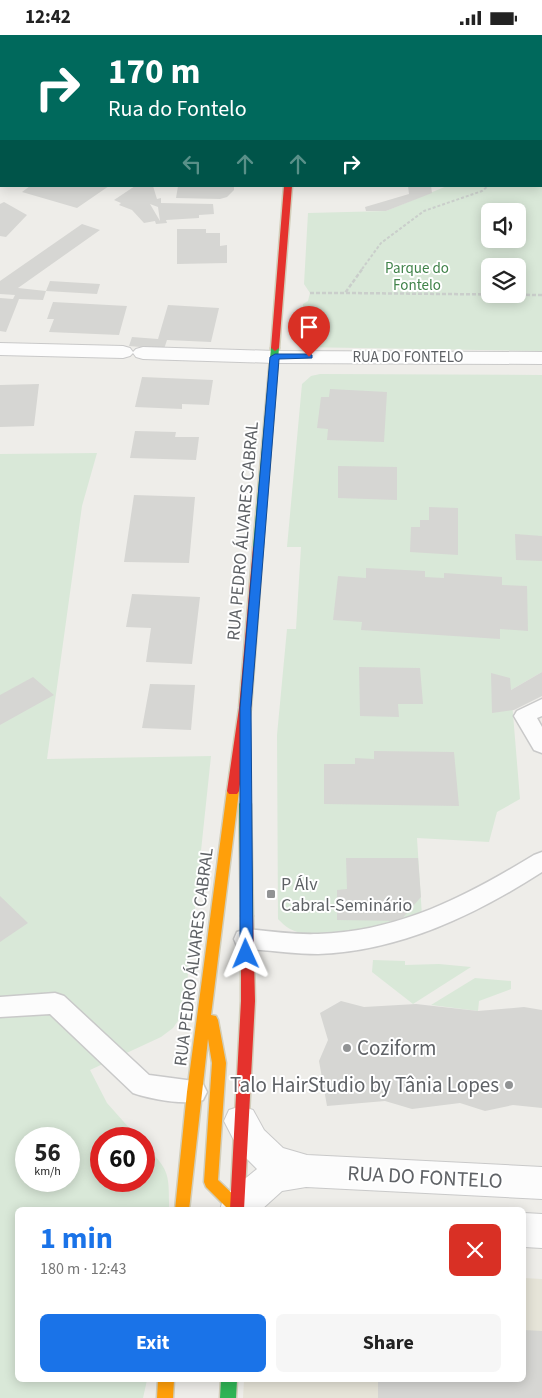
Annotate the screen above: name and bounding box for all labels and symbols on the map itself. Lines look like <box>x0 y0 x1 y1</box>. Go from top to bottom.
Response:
park label: Parque do Fontelo <box>385 258 449 296</box>
pin <box>288 306 330 357</box>
street label: RUA DO FONTELO <box>352 347 464 368</box>
street label: RUA PEDRO ÁLVARES CABRAL <box>221 420 265 642</box>
street label: RUA PEDRO ÁLVARES CABRAL <box>168 846 220 1068</box>
place label: P Álv Cabral-Seminário <box>281 872 412 918</box>
marker: P Álv Cabral-Seminário <box>265 888 277 900</box>
position arrow <box>219 927 271 979</box>
place label: Coziform <box>357 1033 436 1063</box>
marker: Coziform <box>341 1042 353 1054</box>
place label: Talo HairStudio by Tânia Lopes <box>230 1070 499 1100</box>
marker: Talo HairStudio by Tânia Lopes <box>503 1079 515 1091</box>
speed limit sign: 60 <box>90 1127 155 1192</box>
street label: RUA DO FONTELO <box>347 1158 503 1196</box>

